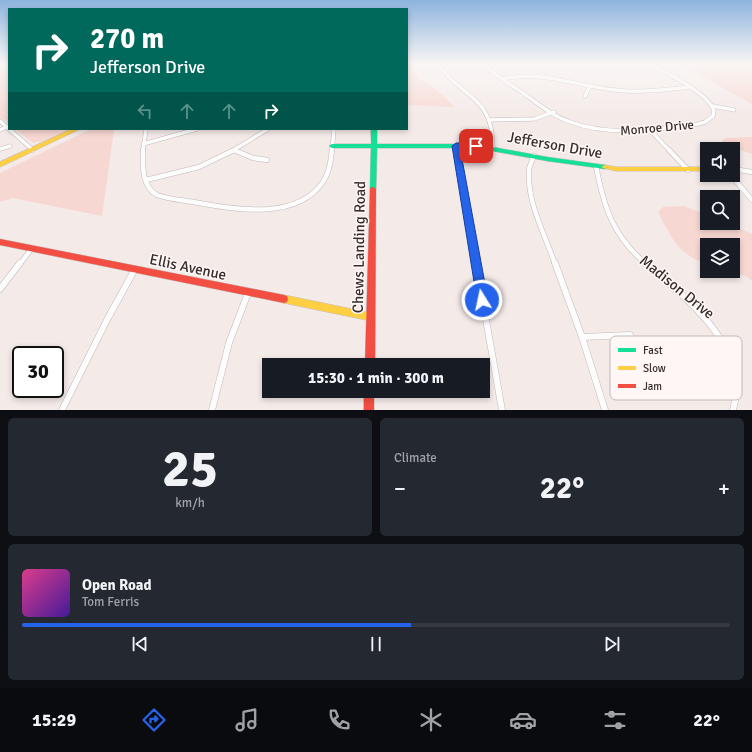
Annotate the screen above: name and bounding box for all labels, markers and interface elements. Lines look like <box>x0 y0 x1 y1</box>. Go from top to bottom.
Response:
text: 270 m <box>90 22 164 56</box>
icon: right <box>24 24 76 76</box>
text: Jefferson Drive <box>90 56 205 78</box>
icon: left <box>134 100 156 122</box>
icon: ahead <box>176 100 198 122</box>
icon: ahead <box>218 100 240 122</box>
icon: right <box>260 100 282 122</box>
street label: Monroe Drive <box>619 117 695 139</box>
street label: Jefferson Drive <box>506 128 604 162</box>
pin <box>459 129 493 163</box>
icon: arrive <box>465 135 487 157</box>
map controls <box>700 142 740 278</box>
button: sound <box>700 142 740 182</box>
street label: Chews Landing Road <box>349 181 369 313</box>
button: search <box>700 190 740 230</box>
button: layers <box>700 238 740 278</box>
street label: Ellis Avenue <box>148 250 228 284</box>
street label: Madison Drive <box>636 251 718 323</box>
position arrow <box>461 279 503 321</box>
legend <box>610 336 742 400</box>
text: Fast <box>643 344 663 357</box>
speed limit sign: 30 <box>12 346 64 398</box>
text: Slow <box>643 362 666 375</box>
text: 15:30 · 1 min · 300 m <box>308 369 444 387</box>
text: Jam <box>643 380 662 393</box>
text: 25 <box>162 437 218 501</box>
text: Climate <box>394 450 437 466</box>
text: 22° <box>540 470 584 507</box>
text: − <box>394 475 406 502</box>
text: + <box>718 475 730 502</box>
text: km/h <box>175 495 205 511</box>
text: Open Road <box>82 576 152 594</box>
text: Tom Ferris <box>82 594 139 610</box>
icon: previous <box>129 633 151 655</box>
icon: pause <box>365 633 387 655</box>
icon: next <box>601 633 623 655</box>
icon: directions <box>140 706 168 734</box>
icon: music <box>233 706 261 734</box>
icon: phone <box>325 706 353 734</box>
icon: climate <box>417 706 445 734</box>
icon: car <box>509 706 537 734</box>
icon: filters <box>601 706 629 734</box>
text: 15:29 <box>32 709 76 731</box>
text: 22° <box>693 709 720 731</box>

